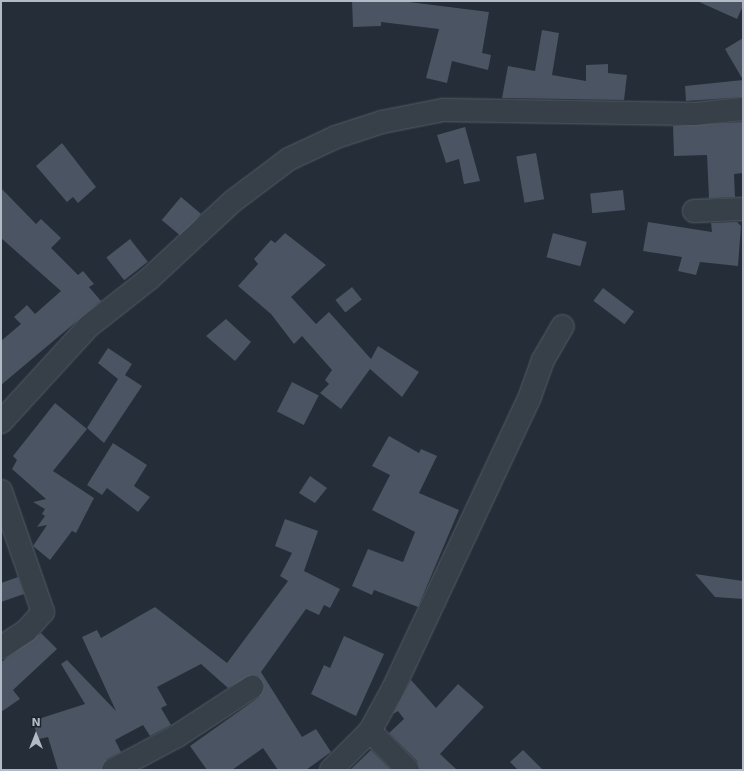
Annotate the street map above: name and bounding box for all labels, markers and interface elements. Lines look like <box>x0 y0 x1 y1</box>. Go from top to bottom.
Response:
north arrow <box>16 715 56 755</box>
text: N <box>31 716 41 729</box>

